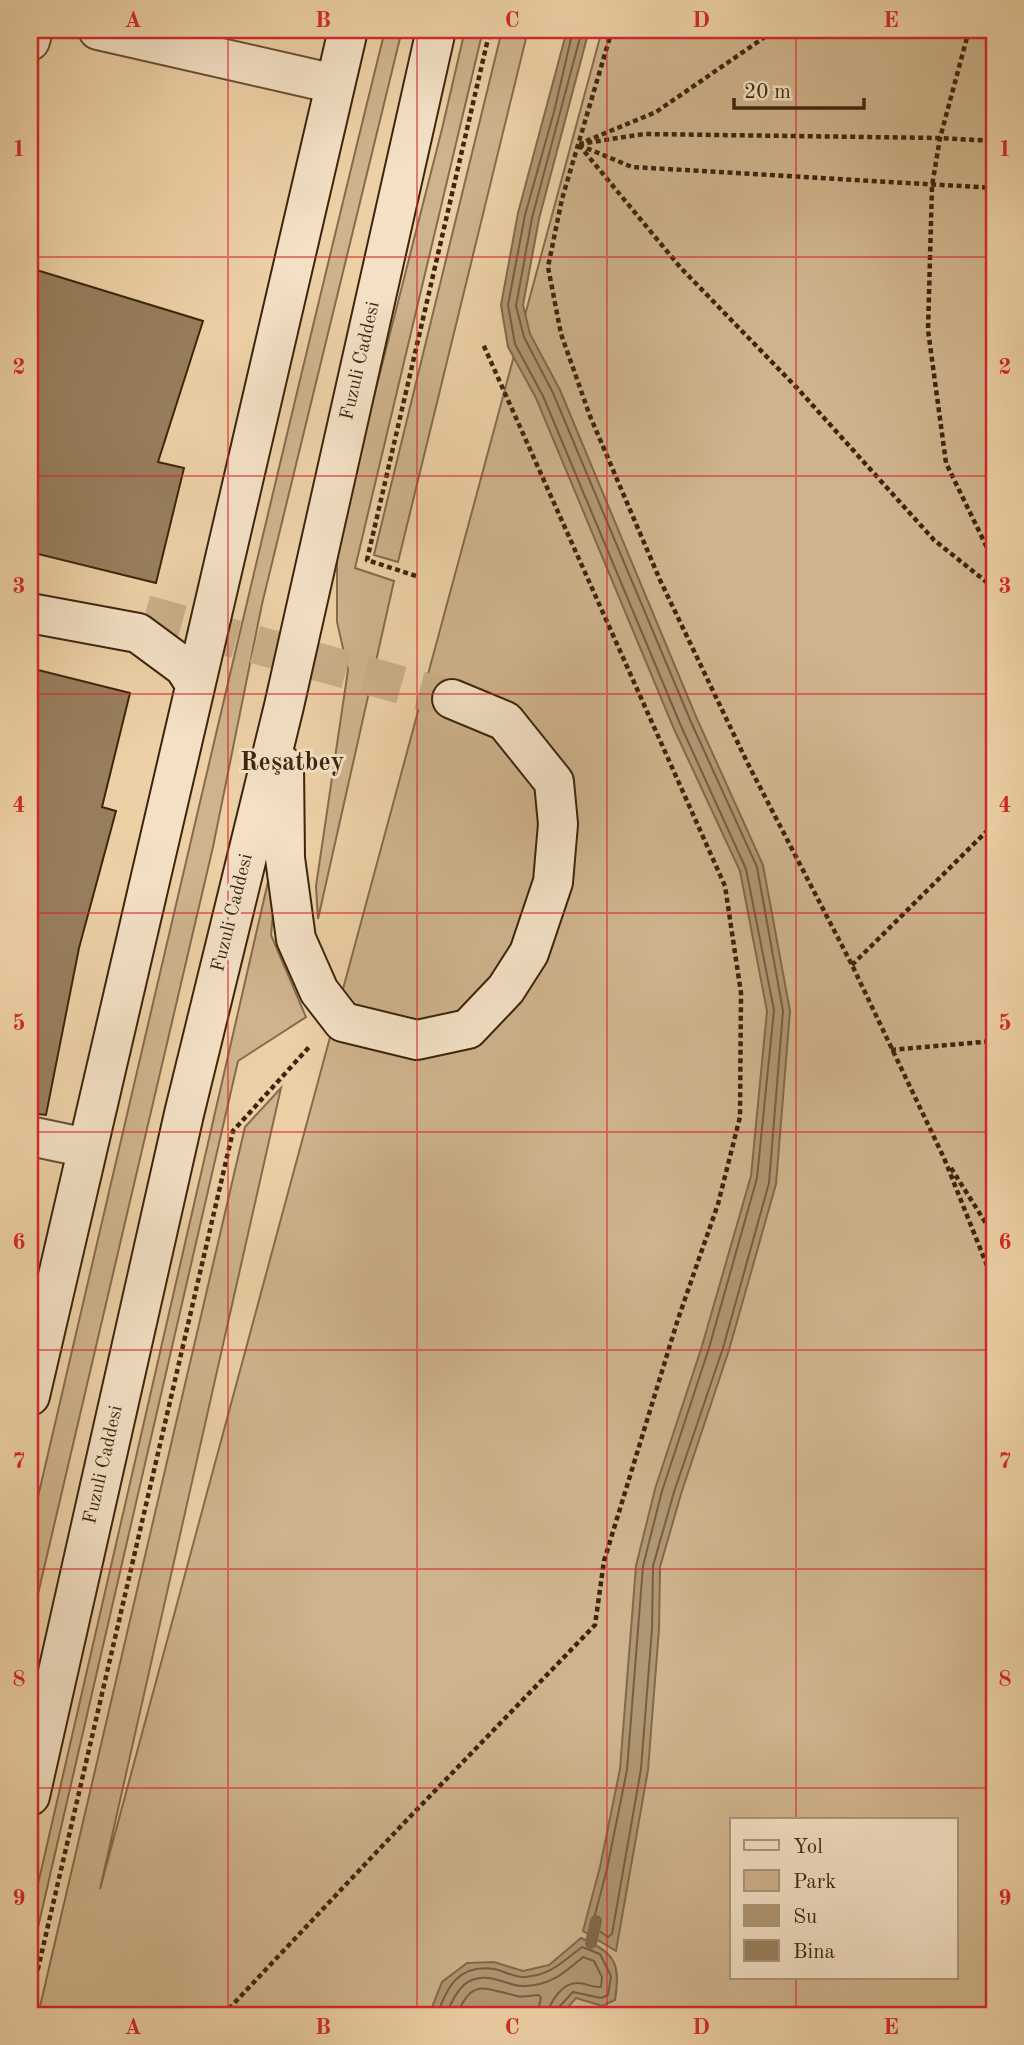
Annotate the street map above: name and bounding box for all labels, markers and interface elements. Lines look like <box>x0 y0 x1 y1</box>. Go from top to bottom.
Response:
text: A <box>124 9 142 32</box>
text: B <box>315 9 331 32</box>
text: C <box>504 9 520 32</box>
text: D <box>692 9 710 32</box>
text: E <box>883 9 899 32</box>
scale bar <box>734 66 863 110</box>
text: 20 m <box>744 82 791 103</box>
text: 1 <box>12 138 26 161</box>
text: 1 <box>998 138 1012 161</box>
street label: Fuzuli Caddesi <box>338 300 384 422</box>
text: 2 <box>12 356 26 379</box>
text: 2 <box>998 356 1012 379</box>
text: 3 <box>12 575 26 598</box>
text: 3 <box>998 575 1012 598</box>
district label: Reşatbey <box>240 750 344 776</box>
text: 4 <box>12 794 26 817</box>
text: 4 <box>998 794 1012 817</box>
street label: Fuzuli Caddesi <box>209 852 257 974</box>
text: 5 <box>12 1012 26 1035</box>
text: 5 <box>998 1012 1012 1035</box>
text: 6 <box>12 1231 26 1254</box>
text: 6 <box>998 1231 1012 1254</box>
street label: Fuzuli Caddesi <box>81 1404 127 1526</box>
text: 7 <box>12 1450 26 1473</box>
text: 7 <box>998 1450 1012 1473</box>
text: 8 <box>12 1668 26 1691</box>
text: 8 <box>998 1668 1012 1691</box>
legend <box>730 1818 958 1979</box>
text: Yol <box>793 1837 823 1858</box>
text: Park <box>793 1872 836 1893</box>
text: 9 <box>12 1887 26 1910</box>
text: 9 <box>998 1887 1012 1910</box>
text: Su <box>793 1907 817 1928</box>
text: Bina <box>793 1942 835 1963</box>
text: A <box>124 2016 142 2039</box>
text: B <box>315 2016 331 2039</box>
text: C <box>504 2016 520 2039</box>
text: D <box>692 2016 710 2039</box>
text: E <box>883 2016 899 2039</box>

